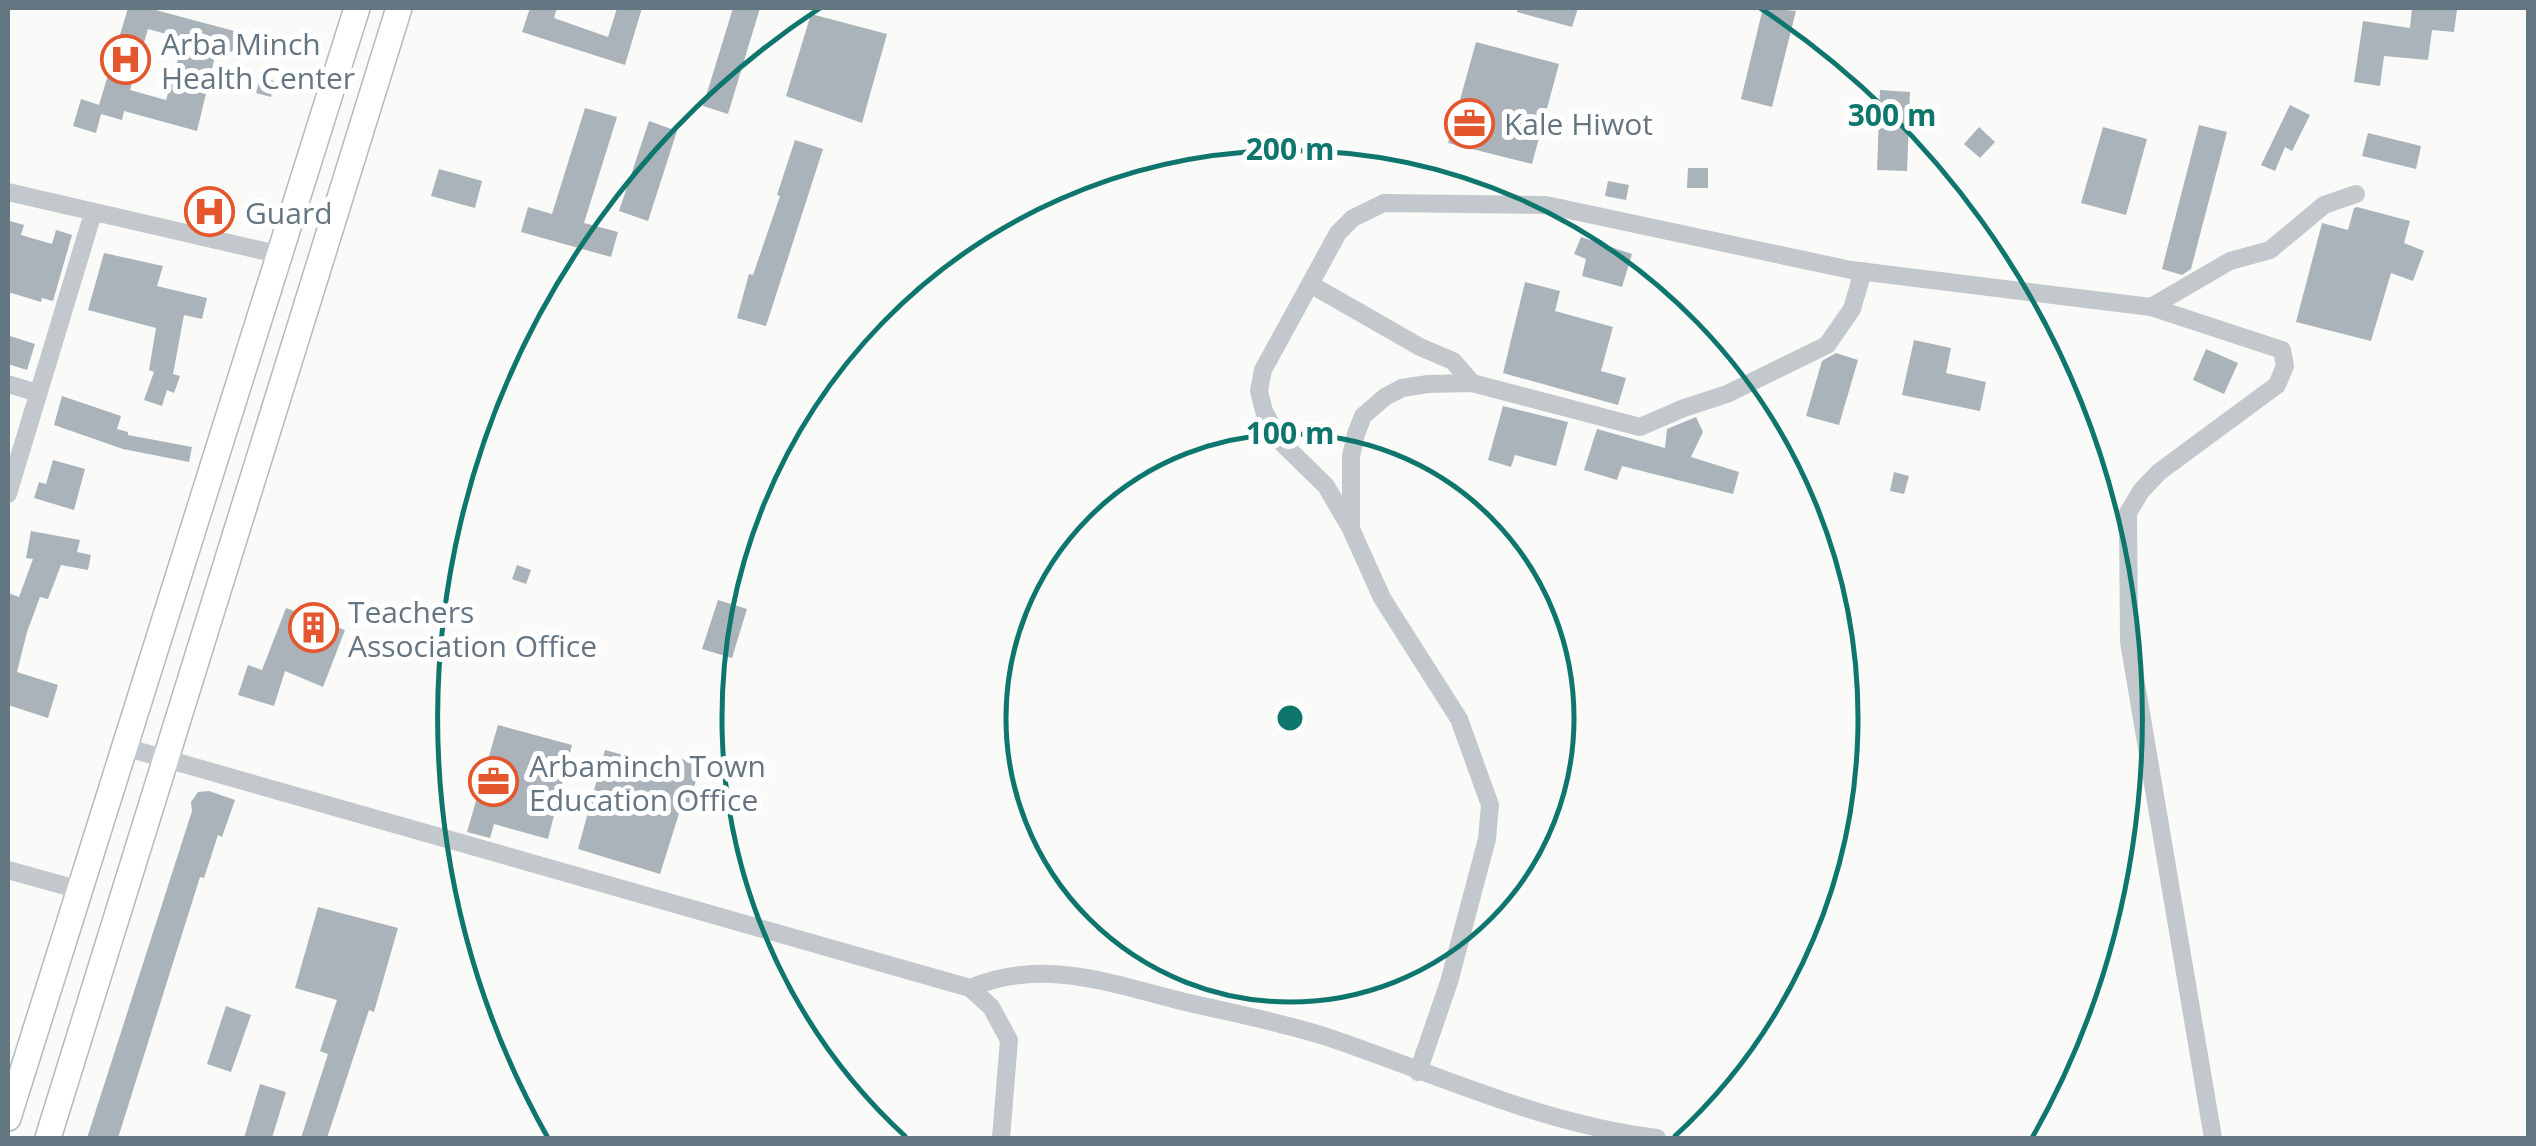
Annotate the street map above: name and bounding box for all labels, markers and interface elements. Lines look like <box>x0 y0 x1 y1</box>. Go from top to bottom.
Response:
place label: Arba Minch Health Center <box>161 23 355 98</box>
hospital icon: Arba Minch Health Center <box>100 34 152 86</box>
text: 300 m <box>1848 94 1936 135</box>
office icon: Kale Hiwot <box>1443 97 1495 149</box>
place label: Kale Hiwot <box>1504 103 1653 144</box>
text: 200 m <box>1246 128 1334 169</box>
hospital icon: Guard <box>184 186 236 238</box>
place label: Guard <box>245 192 333 233</box>
text: 100 m <box>1246 412 1334 453</box>
place label: Teachers Association Office <box>348 591 597 666</box>
building icon: Teachers Association Office <box>287 602 339 654</box>
centre of rings <box>1272 700 1308 736</box>
place label: Arbaminch Town Education Office <box>529 745 766 820</box>
office icon: Arbaminch Town Education Office <box>468 756 520 808</box>

